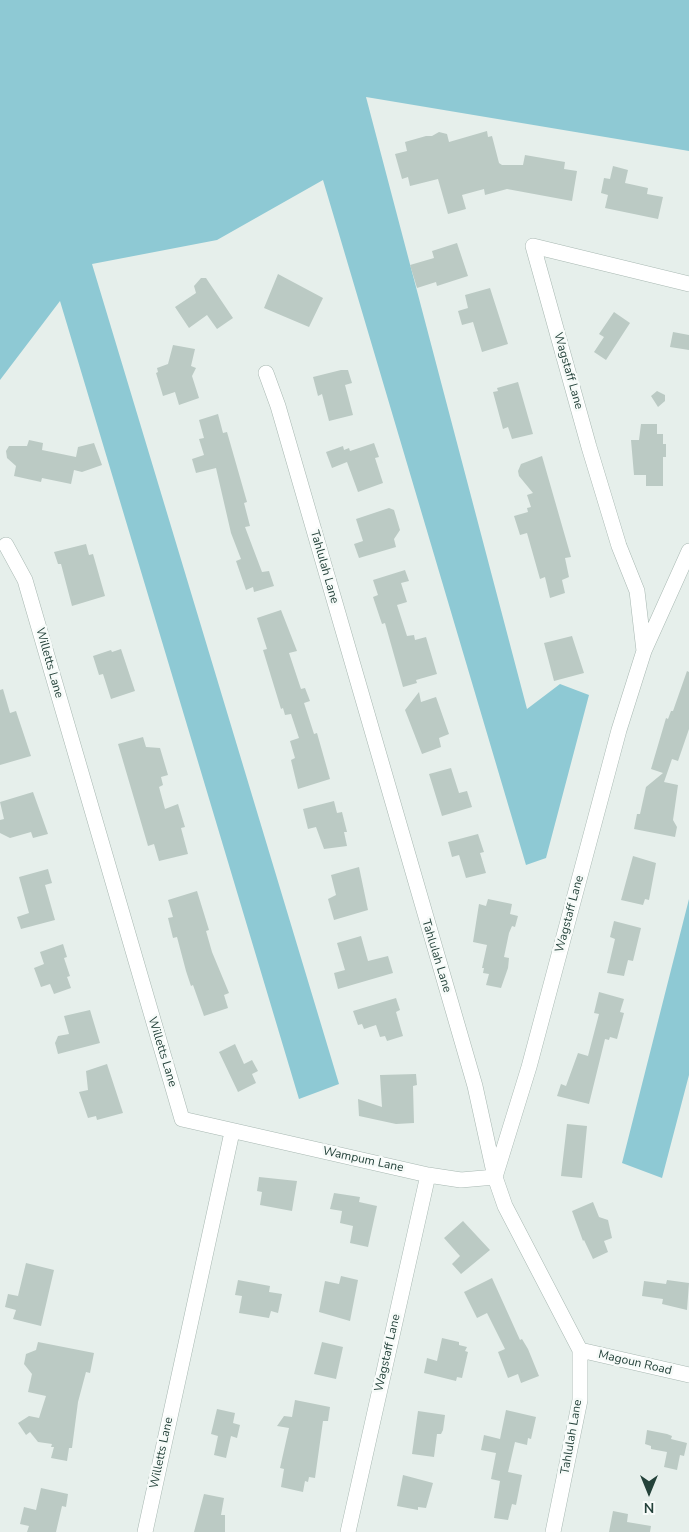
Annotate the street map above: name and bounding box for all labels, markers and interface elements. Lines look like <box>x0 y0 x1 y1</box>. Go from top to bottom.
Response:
street label: Wagstaff Lane <box>550 331 586 411</box>
street label: Tahlulah Lane <box>307 529 341 605</box>
street label: Willetts Lane <box>32 626 66 700</box>
street label: Wagstaff Lane <box>553 874 587 954</box>
street label: Tahlulah Lane <box>418 918 454 994</box>
street label: Willetts Lane <box>145 1015 179 1089</box>
street label: Wampum Lane <box>321 1144 405 1176</box>
street label: Wagstaff Lane <box>372 1313 404 1393</box>
street label: Magoun Road <box>597 1348 673 1378</box>
street label: Tahlulah Lane <box>558 1398 586 1476</box>
street label: Willetts Lane <box>147 1416 177 1490</box>
north arrow <box>624 1467 674 1517</box>
text: N <box>644 1498 654 1517</box>

